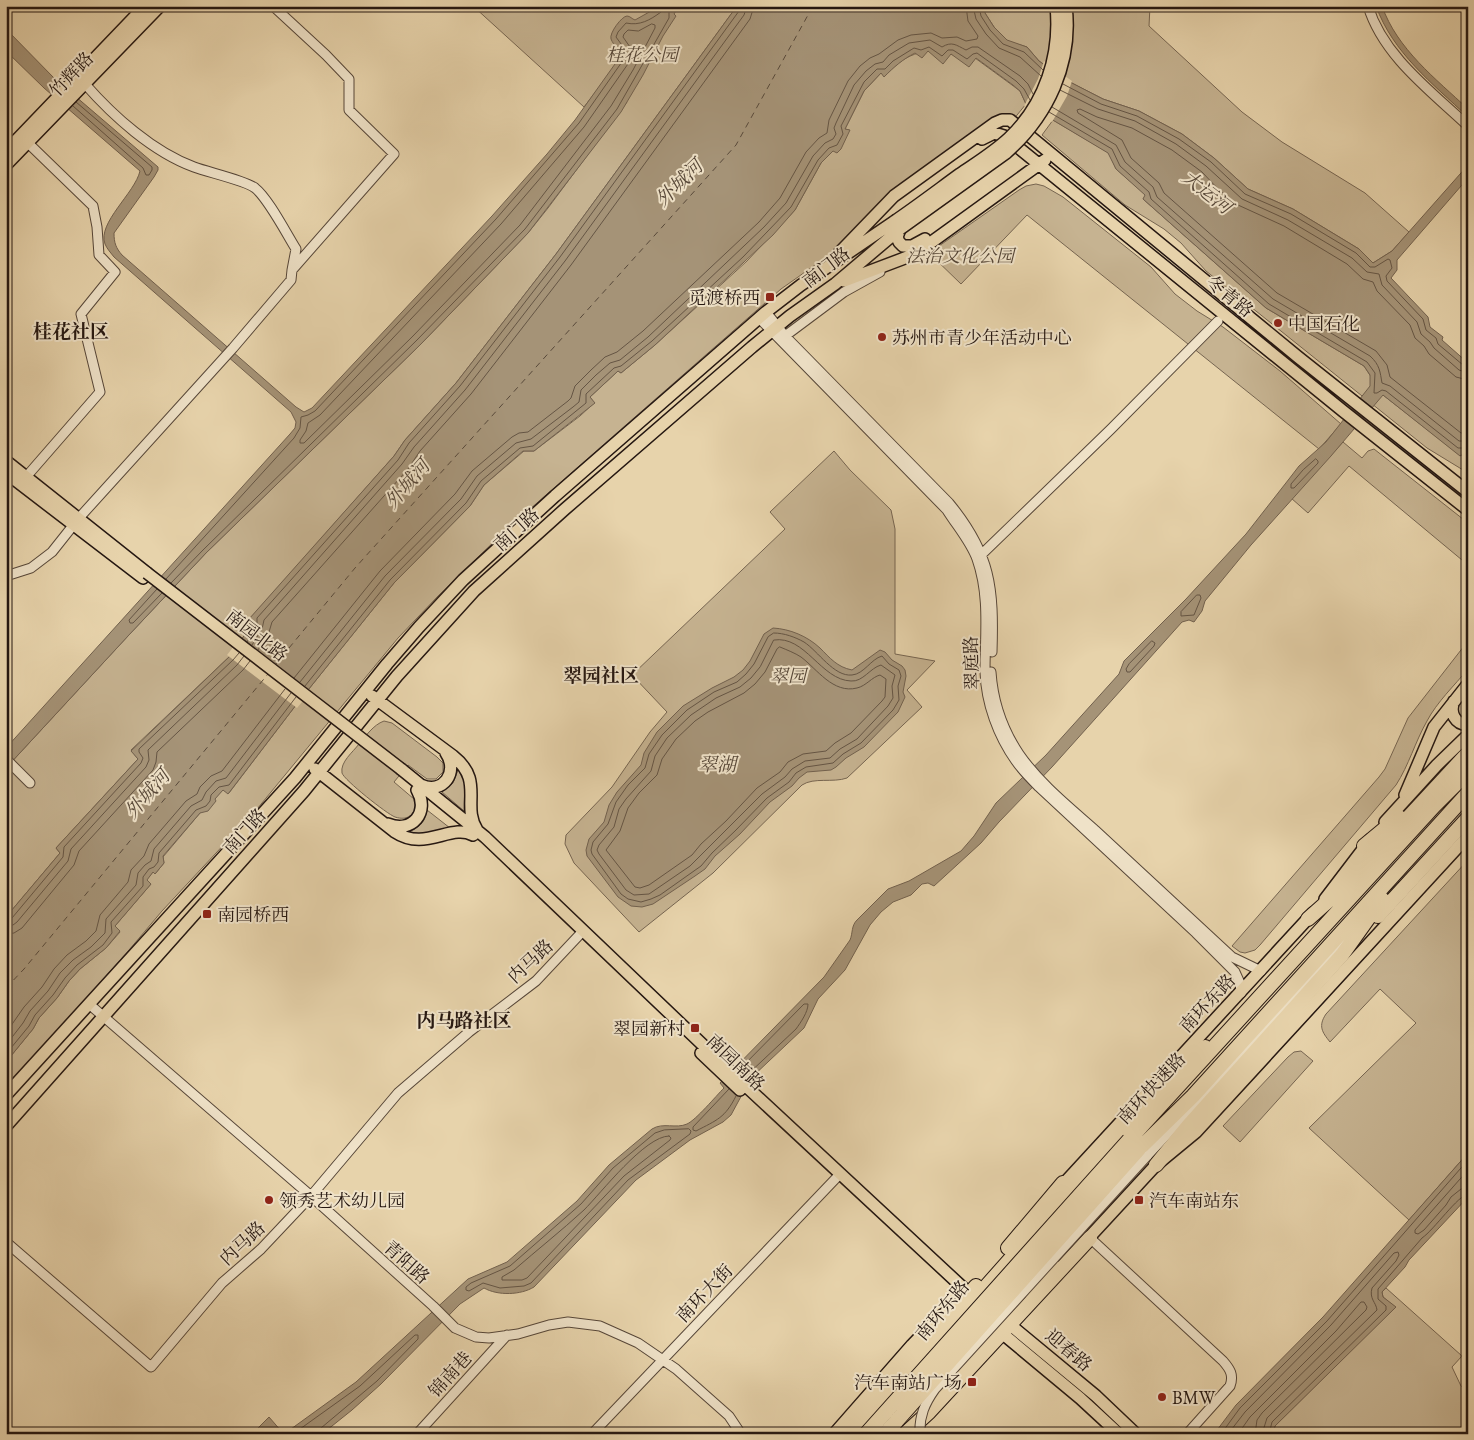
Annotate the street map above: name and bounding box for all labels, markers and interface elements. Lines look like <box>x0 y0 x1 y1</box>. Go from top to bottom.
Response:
park label: 桂花公园 <box>606 43 681 66</box>
street label: 竹辉路 <box>44 47 98 101</box>
water label: 外城河 <box>650 152 710 212</box>
water label: 大运河 <box>1177 165 1240 221</box>
street label: 南门路 <box>798 242 854 292</box>
park label: 法治文化公园 <box>906 244 1017 267</box>
street label: 冬青路 <box>1202 270 1258 322</box>
place label: 觅渡桥西 <box>688 286 760 309</box>
marker: 觅渡桥西 <box>764 291 776 303</box>
place label: 中国石化 <box>1288 312 1360 335</box>
marker: 中国石化 <box>1272 317 1284 329</box>
district label: 桂花社区 <box>33 319 109 344</box>
place label: 苏州市青少年活动中心 <box>892 326 1072 349</box>
marker: 苏州市青少年活动中心 <box>876 331 888 343</box>
water label: 外城河 <box>379 452 437 514</box>
street label: 南门路 <box>488 502 544 556</box>
street label: 南园北路 <box>222 604 292 666</box>
street label: 翠庭路 <box>959 636 983 690</box>
district label: 翠园社区 <box>563 663 639 688</box>
park label: 翠园 <box>770 664 809 687</box>
water label: 翠湖 <box>698 752 739 777</box>
water label: 外城河 <box>119 762 177 824</box>
street label: 南门路 <box>217 803 271 859</box>
place label: 南园桥西 <box>217 903 289 926</box>
marker: 南园桥西 <box>201 908 213 920</box>
street label: 内马路 <box>502 934 558 988</box>
street label: 南环东路 <box>1174 969 1240 1037</box>
district label: 内马路社区 <box>416 1008 512 1033</box>
place label: 翠园新村 <box>613 1017 685 1040</box>
marker: 翠园新村 <box>689 1022 701 1034</box>
street label: 南园南路 <box>702 1029 770 1095</box>
street label: 南环快速路 <box>1112 1047 1190 1129</box>
place label: 领秀艺术幼儿园 <box>279 1189 405 1212</box>
place label: 汽车南站东 <box>1149 1189 1239 1212</box>
marker: 领秀艺术幼儿园 <box>263 1194 275 1206</box>
marker: 汽车南站东 <box>1133 1194 1145 1206</box>
street label: 内马路 <box>214 1216 270 1270</box>
street label: 青阳路 <box>379 1235 435 1289</box>
street label: 南环大街 <box>671 1259 737 1327</box>
street label: 南环东路 <box>910 1275 974 1345</box>
street label: 迎春路 <box>1041 1324 1097 1376</box>
street label: 锦南巷 <box>423 1346 477 1402</box>
place label: 汽车南站广场 <box>854 1371 962 1394</box>
marker: 汽车南站广场 <box>966 1376 978 1388</box>
place label: BMW <box>1172 1386 1216 1409</box>
marker: BMW <box>1156 1391 1168 1403</box>

